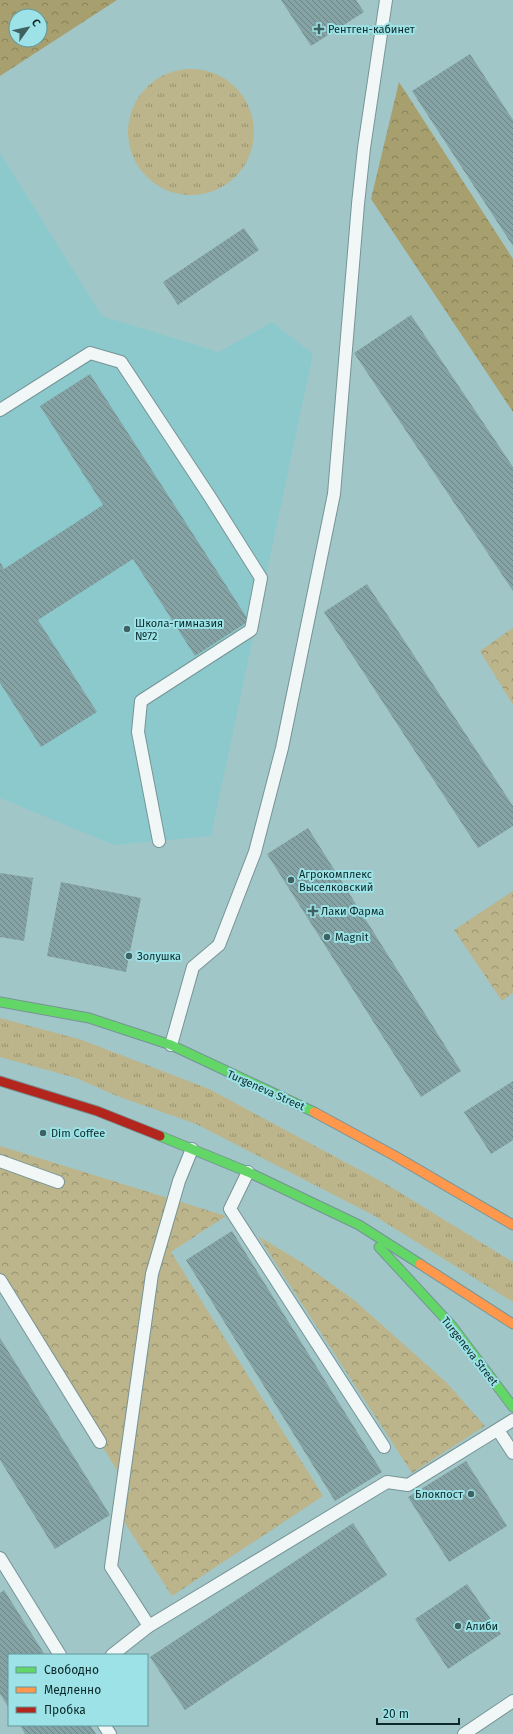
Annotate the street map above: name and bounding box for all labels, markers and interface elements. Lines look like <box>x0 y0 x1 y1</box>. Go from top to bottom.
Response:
north arrow <box>8 8 48 48</box>
text: С <box>29 17 44 30</box>
marker: Рентген-кабинет <box>313 23 325 35</box>
place label: Рентген-кабинет <box>328 23 415 36</box>
place label: Школа-гимназия №72 <box>135 617 223 643</box>
marker: Школа-гимназия №72 <box>122 624 132 634</box>
place label: Агрокомплекс Выселковский <box>299 868 373 894</box>
marker: Агрокомплекс Выселковский <box>286 875 296 885</box>
place label: Лаки Фарма <box>321 905 384 918</box>
marker: Лаки Фарма <box>308 906 318 916</box>
place label: Magnit <box>335 931 369 944</box>
marker: Magnit <box>322 932 332 942</box>
place label: Золушка <box>137 950 181 963</box>
marker: Золушка <box>124 951 134 961</box>
street label: Turgeneva Street <box>225 1068 307 1113</box>
place label: Dim Coffee <box>51 1127 105 1140</box>
marker: Dim Coffee <box>38 1128 48 1138</box>
street label: Turgeneva Street <box>439 1314 500 1388</box>
place label: Блокпост <box>415 1488 463 1501</box>
marker: Блокпост <box>466 1489 476 1499</box>
place label: Алиби <box>466 1620 498 1633</box>
marker: Алиби <box>453 1621 463 1631</box>
legend <box>8 1654 148 1726</box>
text: Свободно <box>44 1663 99 1677</box>
text: Медленно <box>44 1683 101 1697</box>
scale bar <box>377 1700 459 1726</box>
text: Пробка <box>44 1703 86 1717</box>
text: 20 m <box>383 1707 409 1721</box>

